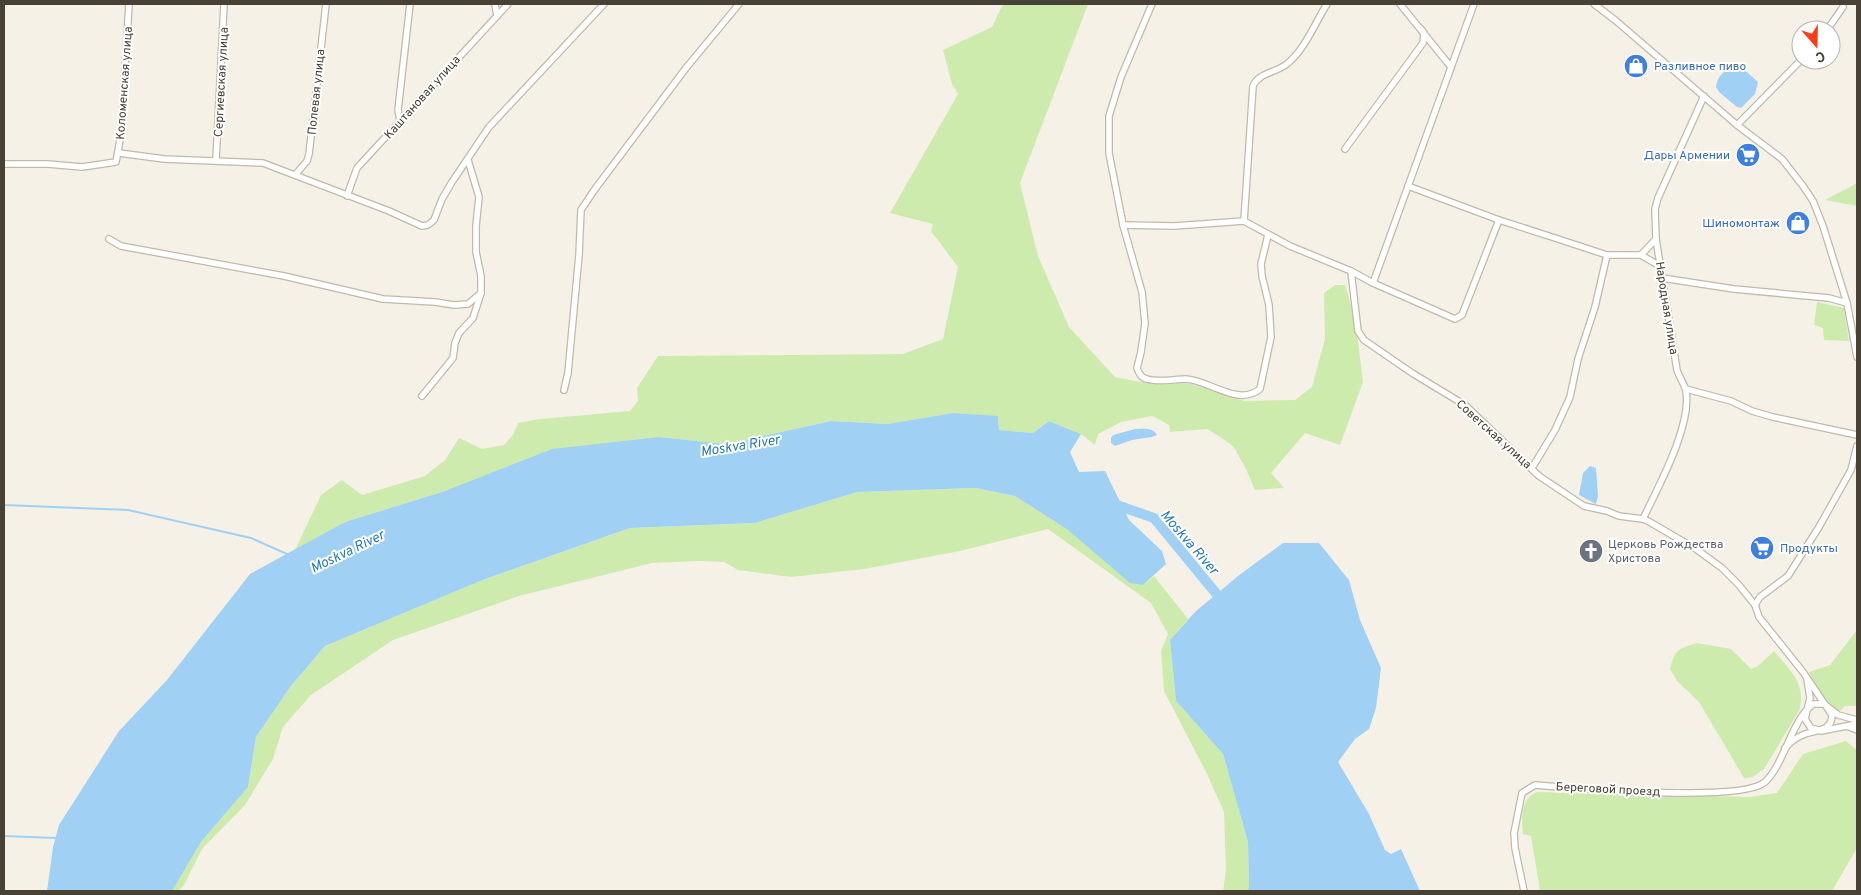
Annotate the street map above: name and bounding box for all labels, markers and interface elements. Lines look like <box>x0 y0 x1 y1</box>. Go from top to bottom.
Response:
north arrow <box>1791 20 1841 70</box>
street label: Коломенская улица <box>113 26 137 140</box>
street label: Сергиевская улица <box>211 27 233 137</box>
text: С <box>1813 46 1827 65</box>
street label: Полевая улица <box>305 48 329 136</box>
street label: Каштановая улица <box>381 53 465 143</box>
shop icon: Разливное пиво <box>1623 53 1649 79</box>
place label: Разливное пиво <box>1654 59 1747 75</box>
supermarket icon: Дары Армении <box>1735 142 1761 168</box>
place label: Дары Армении <box>1644 148 1730 164</box>
shop icon: Шиномонтаж <box>1785 210 1811 236</box>
place label: Шиномонтаж <box>1702 216 1780 232</box>
street label: Народная улица <box>1651 261 1681 356</box>
street label: Советская улица <box>1452 396 1535 473</box>
water label: Moskva River <box>699 432 783 461</box>
water label: Moskva River <box>1156 507 1223 580</box>
water label: Moskva River <box>308 526 389 578</box>
supermarket icon: Продукты <box>1749 535 1775 561</box>
place label: Церковь Рождества Христова <box>1608 537 1723 567</box>
church icon: Церковь Рождества Христова <box>1578 538 1604 564</box>
place label: Продукты <box>1780 541 1838 557</box>
street label: Береговой проезд <box>1555 779 1661 801</box>

